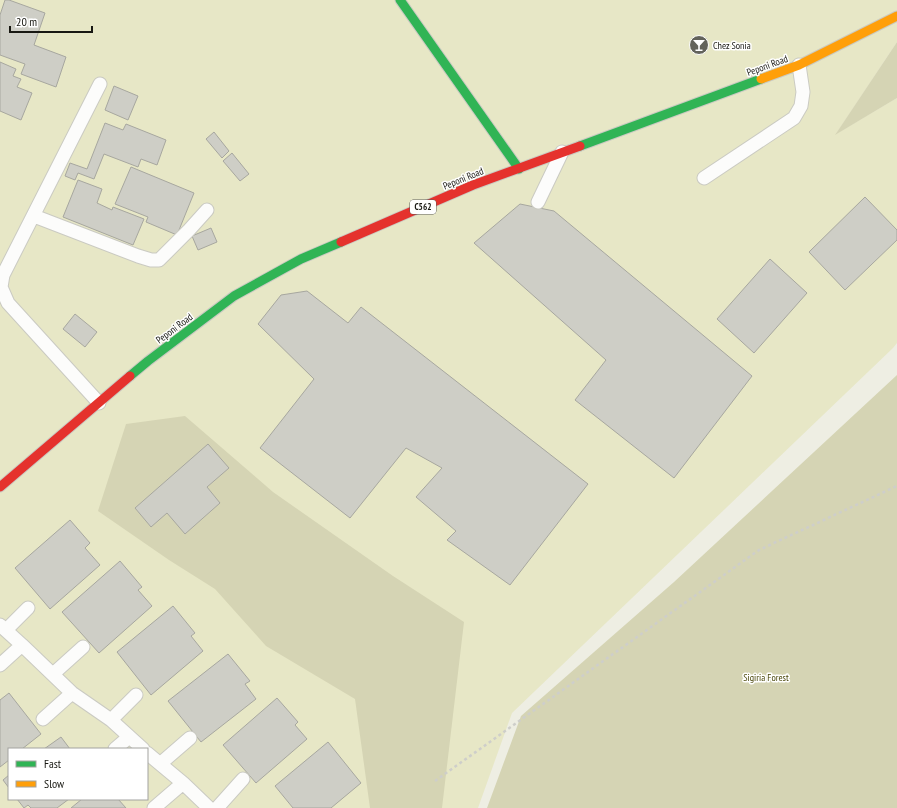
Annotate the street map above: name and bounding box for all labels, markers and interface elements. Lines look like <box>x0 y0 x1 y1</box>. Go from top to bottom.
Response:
scale bar <box>10 8 92 34</box>
text: 20 m <box>16 14 37 29</box>
bar icon: Chez Sonia <box>688 34 710 56</box>
place label: Chez Sonia <box>713 39 751 52</box>
street label: Peponi Road <box>745 52 789 79</box>
street label: Peponi Road <box>441 164 485 193</box>
road number: C562 <box>410 200 436 214</box>
street label: Peponi Road <box>153 310 195 346</box>
park label: Sigiria Forest <box>743 671 789 684</box>
legend <box>8 748 148 800</box>
text: Fast <box>44 756 62 771</box>
text: Slow <box>44 776 65 791</box>

